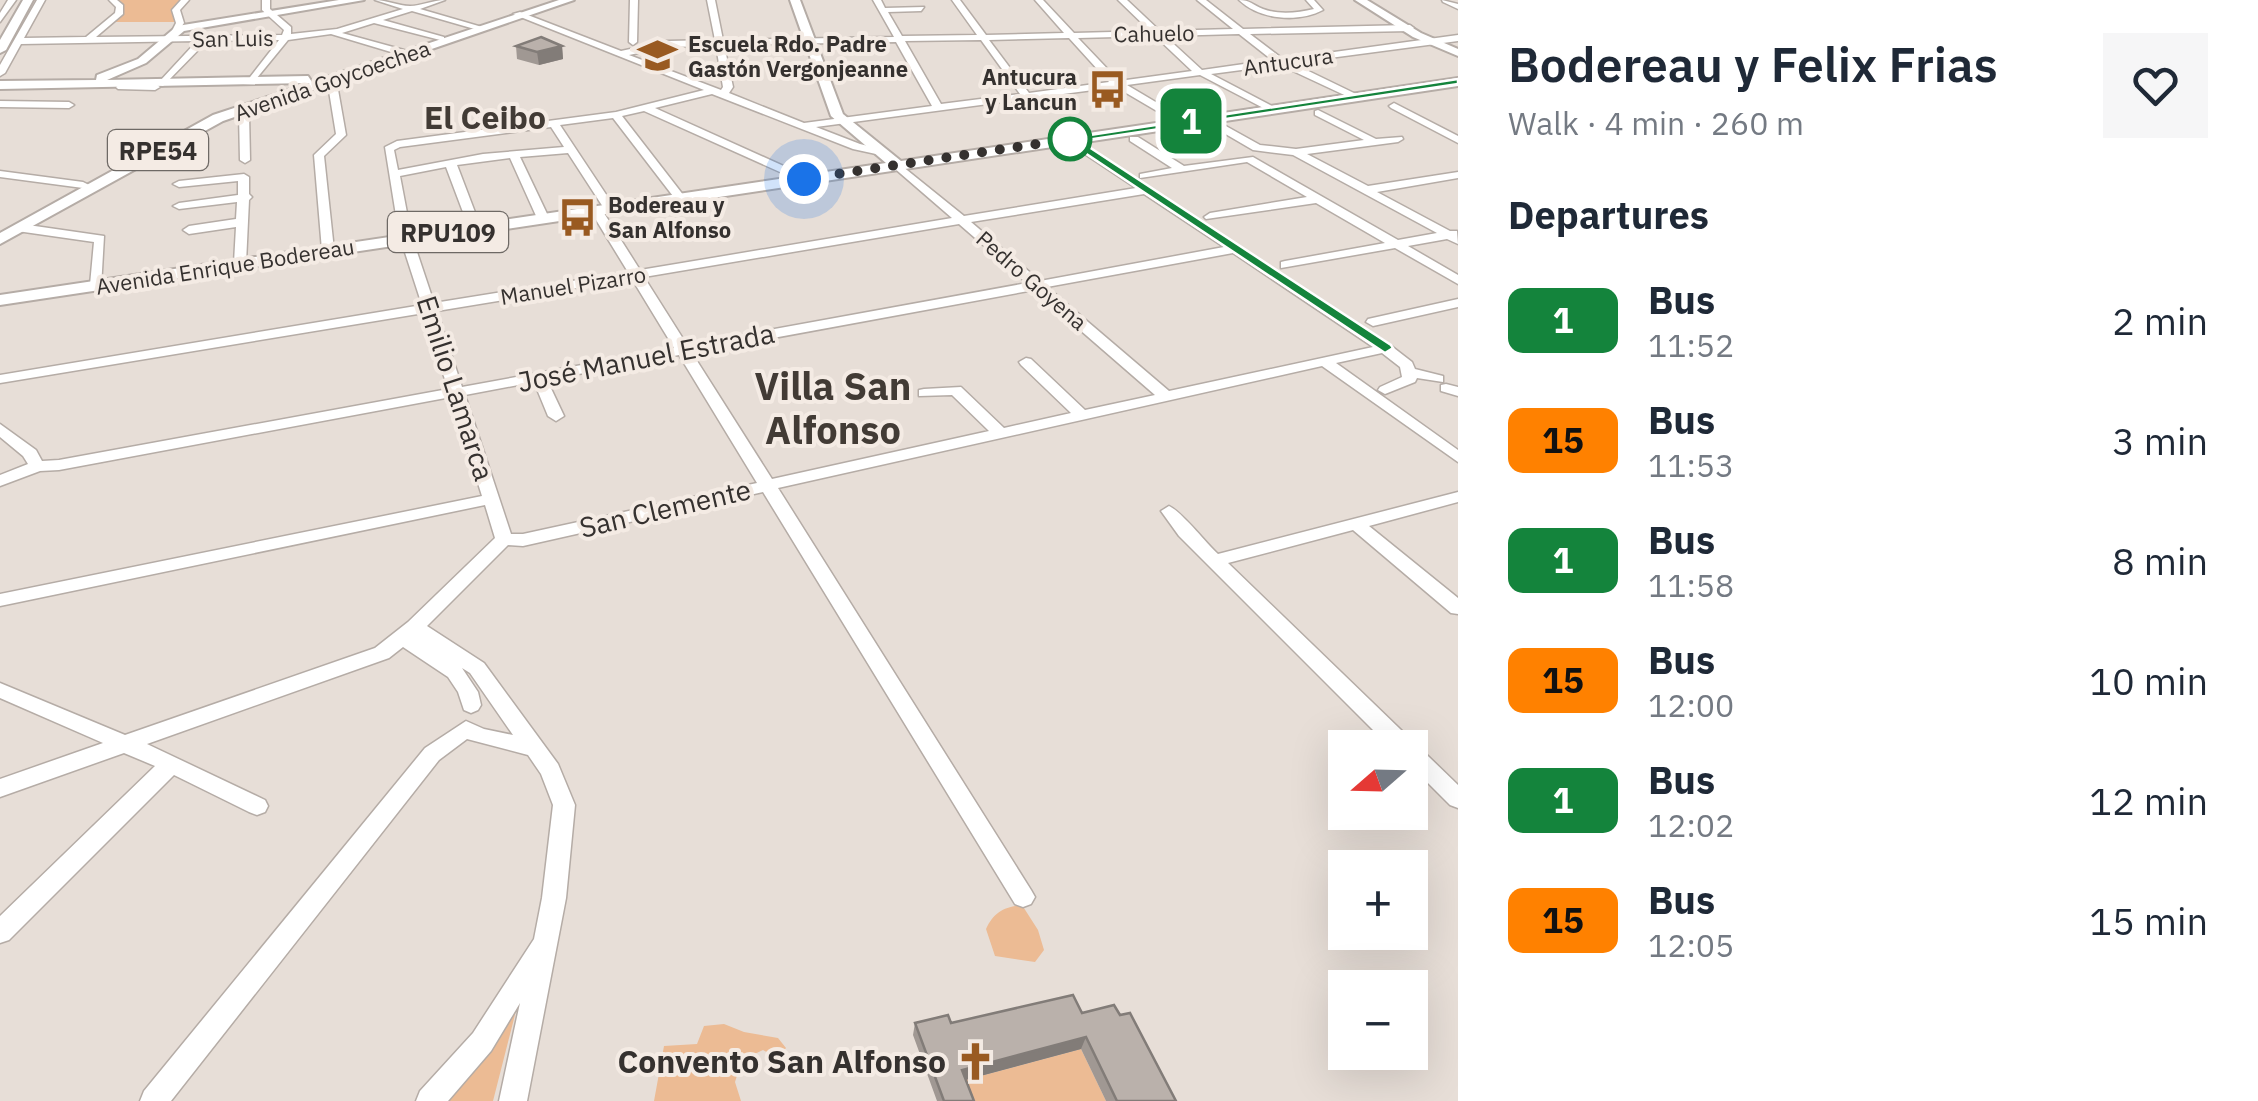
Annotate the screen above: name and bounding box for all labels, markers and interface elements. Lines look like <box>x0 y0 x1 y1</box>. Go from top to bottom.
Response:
street label: Cahuelo <box>1113 18 1195 48</box>
street label: San Luis <box>192 23 274 53</box>
place label: Escuela Rdo. Padre Gastón Vergonjeanne <box>688 29 908 83</box>
street label: Avenida Goycoechea <box>230 33 434 127</box>
text: Bodereau y Felix Frias <box>1508 33 1998 95</box>
button: heart <box>2103 33 2208 138</box>
school or university icon: Escuela Rdo. Padre Gastón Vergonjeanne <box>637 35 679 77</box>
street label: Antucura <box>1241 40 1335 82</box>
place label: Antucura y Lancun <box>982 62 1077 116</box>
bus stop icon: Antucura y Lancun <box>1086 68 1128 110</box>
line badge: 1 <box>1158 88 1224 154</box>
district label: El Ceibo <box>424 96 546 138</box>
text: 1 <box>1180 98 1202 144</box>
text: Walk · 4 min · 260 m <box>1508 102 1804 144</box>
unlabelled marker <box>1049 118 1091 160</box>
road number: RPE54 <box>108 130 208 170</box>
your location <box>779 154 829 204</box>
place label: Bodereau y San Alfonso <box>608 190 731 244</box>
text: Departures <box>1508 190 1709 239</box>
bus stop icon: Bodereau y San Alfonso <box>557 196 599 238</box>
road number: RPU109 <box>388 212 508 252</box>
street label: Pedro Goyena <box>970 224 1094 336</box>
street label: Avenida Enrique Bodereau <box>94 231 356 301</box>
street label: Manuel Pizarro <box>498 259 648 311</box>
text: Bus <box>1648 275 1715 324</box>
street label: Emilio Lamarca <box>409 291 503 485</box>
text: 2 min <box>2112 296 2208 345</box>
text: 1 <box>1552 297 1574 343</box>
street label: José Manuel Estrada <box>515 314 777 400</box>
text: 11:52 <box>1648 324 1734 366</box>
district label: Villa San Alfonso <box>755 361 911 454</box>
text: Bus <box>1648 395 1715 444</box>
text: 3 min <box>2112 416 2208 465</box>
text: 15 <box>1542 417 1584 463</box>
text: 11:53 <box>1648 444 1734 486</box>
street label: San Clemente <box>576 470 754 546</box>
text: Bus <box>1648 515 1715 564</box>
text: 8 min <box>2112 536 2208 585</box>
text: 1 <box>1552 537 1574 583</box>
text: 11:58 <box>1648 564 1734 606</box>
text: Bus <box>1648 635 1715 684</box>
text: 10 min <box>2089 656 2208 705</box>
text: 15 <box>1542 657 1584 703</box>
text: 12:00 <box>1648 684 1734 726</box>
north arrow <box>1328 730 1428 830</box>
map controls <box>1328 730 1428 1070</box>
text: Bus <box>1648 755 1715 804</box>
text: 12 min <box>2089 776 2208 825</box>
text: 1 <box>1552 777 1574 823</box>
text: 12:02 <box>1648 804 1734 846</box>
button: + <box>1328 850 1428 950</box>
text: Bus <box>1648 875 1715 924</box>
text: 15 min <box>2089 896 2208 945</box>
text: 15 <box>1542 897 1584 943</box>
text: 12:05 <box>1648 924 1734 966</box>
button: − <box>1328 970 1428 1070</box>
place label: Convento San Alfonso <box>617 1040 946 1082</box>
church icon: Convento San Alfonso <box>955 1040 997 1082</box>

